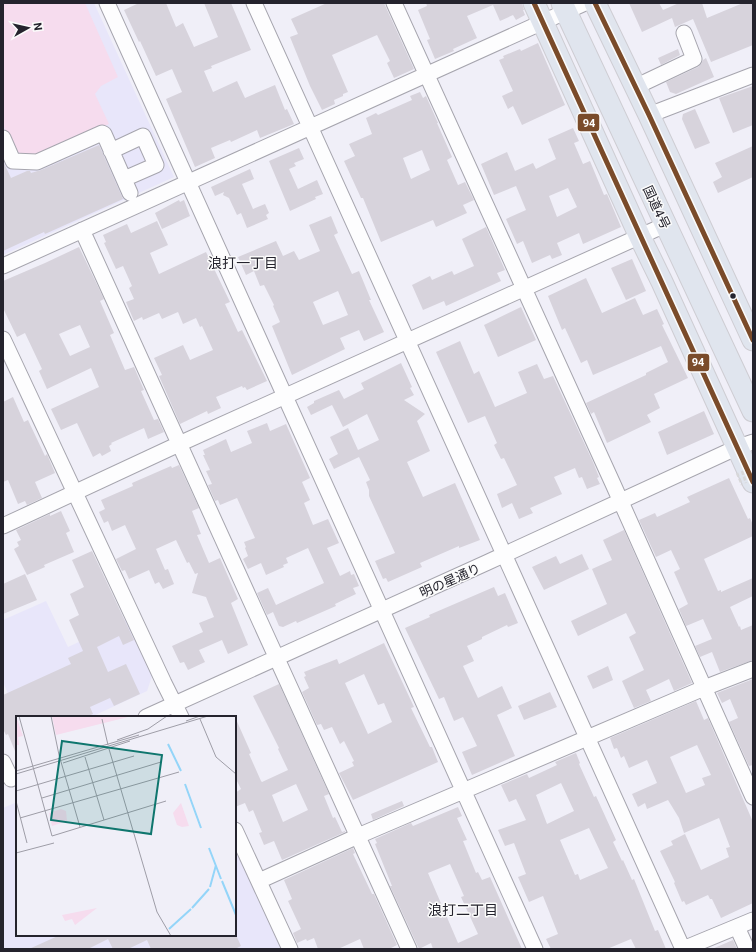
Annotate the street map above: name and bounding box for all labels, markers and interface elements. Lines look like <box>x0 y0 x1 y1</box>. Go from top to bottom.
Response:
north arrow <box>8 8 48 48</box>
text: N <box>30 22 44 32</box>
line badge: 94 <box>577 113 600 132</box>
text: 94 <box>583 117 596 130</box>
street label: 国道4号 <box>640 183 673 231</box>
district label: 浪打一丁目 <box>208 255 278 271</box>
unlabelled marker <box>728 291 738 301</box>
line badge: 94 <box>687 353 710 372</box>
text: 94 <box>692 356 705 369</box>
street label: 明の星通り <box>417 560 483 601</box>
inset map <box>16 716 236 936</box>
district label: 浪打二丁目 <box>428 902 498 918</box>

